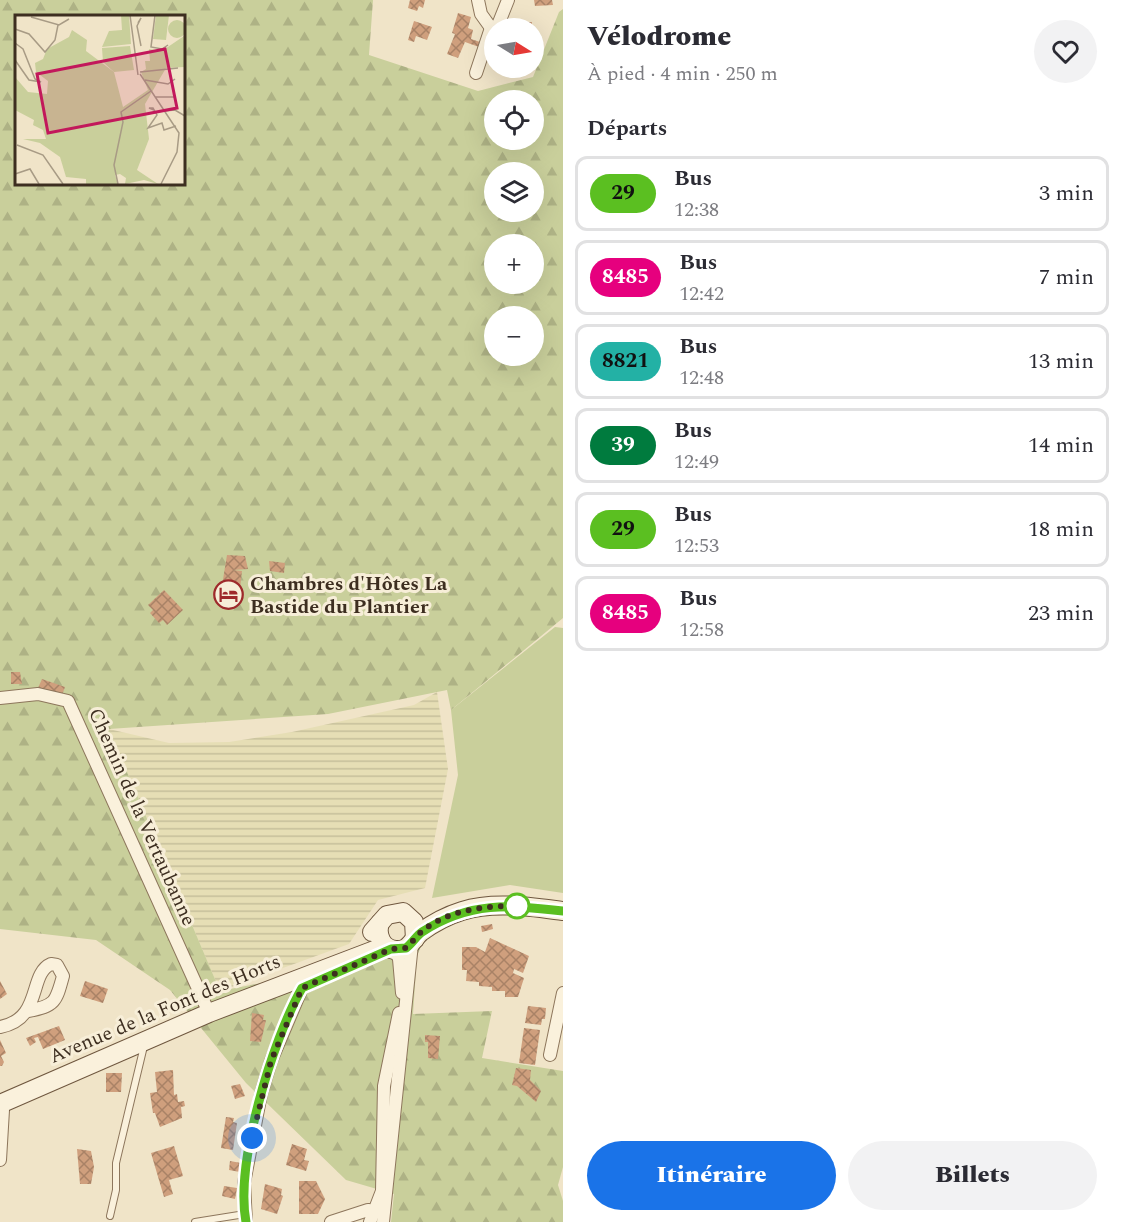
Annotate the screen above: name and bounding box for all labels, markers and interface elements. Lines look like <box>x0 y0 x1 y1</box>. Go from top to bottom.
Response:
inset map <box>15 15 184 184</box>
text: Vélodrome <box>587 15 731 58</box>
north arrow <box>484 18 544 78</box>
map controls <box>484 18 544 366</box>
button: heart <box>1034 20 1097 83</box>
text: À pied · 4 min · 250 m <box>587 59 778 89</box>
button: locate <box>484 90 544 150</box>
text: Départs <box>587 112 667 145</box>
button: layers <box>484 162 544 222</box>
text: Bus <box>674 162 712 195</box>
text: 29 <box>611 177 635 209</box>
text: 3 min <box>1039 177 1094 210</box>
text: 12:38 <box>674 195 719 225</box>
button: + <box>484 234 544 294</box>
text: Bus <box>679 246 717 279</box>
text: 8485 <box>602 261 649 293</box>
text: 7 min <box>1039 261 1094 294</box>
text: 12:42 <box>679 279 724 309</box>
button: − <box>484 306 544 366</box>
text: Bus <box>679 330 717 363</box>
text: 8821 <box>602 345 649 377</box>
text: 13 min <box>1028 345 1094 378</box>
text: 12:48 <box>679 363 724 393</box>
text: Bus <box>674 414 712 447</box>
text: 39 <box>611 429 635 461</box>
text: 14 min <box>1028 429 1094 462</box>
text: 12:49 <box>674 447 719 477</box>
text: Bus <box>674 498 712 531</box>
text: 29 <box>611 513 635 545</box>
text: 18 min <box>1028 513 1094 546</box>
text: 12:53 <box>674 531 719 561</box>
place label: Chambres d'Hôtes La Bastide du Plantier <box>250 569 448 622</box>
hotel icon: Chambres d'Hôtes La Bastide du Plantier <box>213 579 245 611</box>
text: Bus <box>679 582 717 615</box>
text: 8485 <box>602 597 649 629</box>
text: 23 min <box>1028 597 1094 630</box>
text: 12:58 <box>679 615 724 645</box>
street label: Chemin de la Vertaubanne <box>80 703 204 931</box>
unlabelled marker <box>504 893 530 919</box>
street label: Avenue de la Font des Horts <box>45 947 285 1071</box>
your location <box>237 1123 267 1153</box>
button: Itinéraire <box>587 1141 836 1210</box>
button: Billets <box>848 1141 1097 1210</box>

